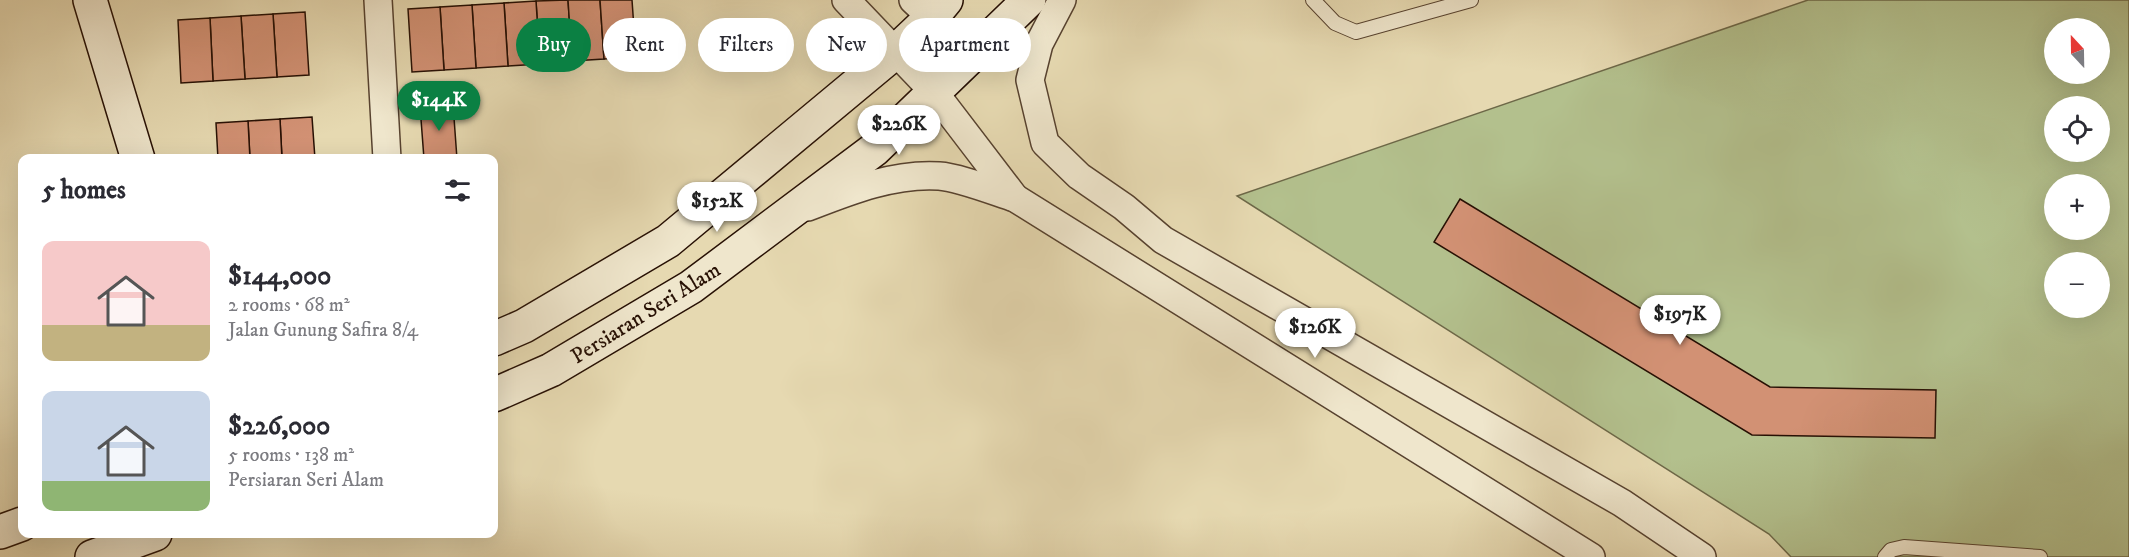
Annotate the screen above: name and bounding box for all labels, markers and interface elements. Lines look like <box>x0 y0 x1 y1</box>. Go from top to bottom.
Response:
chip: Buy <box>516 18 591 72</box>
chip: Rent <box>603 18 686 72</box>
chip: Filters <box>698 18 794 72</box>
chip: New <box>806 18 887 72</box>
chip: Apartment <box>899 18 1031 72</box>
north arrow <box>2044 18 2110 84</box>
map controls <box>2044 18 2110 318</box>
pin: $144K <box>397 81 481 132</box>
text: $144K <box>411 88 467 113</box>
button: locate <box>2044 96 2110 162</box>
pin: $226K <box>857 105 941 156</box>
text: $226K <box>871 112 927 137</box>
text: 5 homes <box>42 174 126 207</box>
icon: filters <box>441 174 474 207</box>
button: + <box>2044 174 2110 240</box>
pin: $152K <box>675 182 759 233</box>
text: $152K <box>691 189 743 214</box>
button: − <box>2044 252 2110 318</box>
street label: Persiaran Seri Alam <box>566 256 726 370</box>
text: $144,000 <box>228 260 331 293</box>
icon: home <box>90 265 162 337</box>
text: 2 rooms · 68 m² <box>228 293 350 318</box>
pin: $197K <box>1638 295 1722 346</box>
text: $197K <box>1654 302 1706 327</box>
pin: $126K <box>1273 308 1357 359</box>
text: $126K <box>1289 315 1341 340</box>
text: Jalan Gunung Safira 8/4 <box>228 318 418 343</box>
text: $226,000 <box>228 410 330 443</box>
icon: home <box>90 415 162 487</box>
text: 5 rooms · 138 m² <box>228 443 354 468</box>
text: Persiaran Seri Alam <box>228 468 384 493</box>

